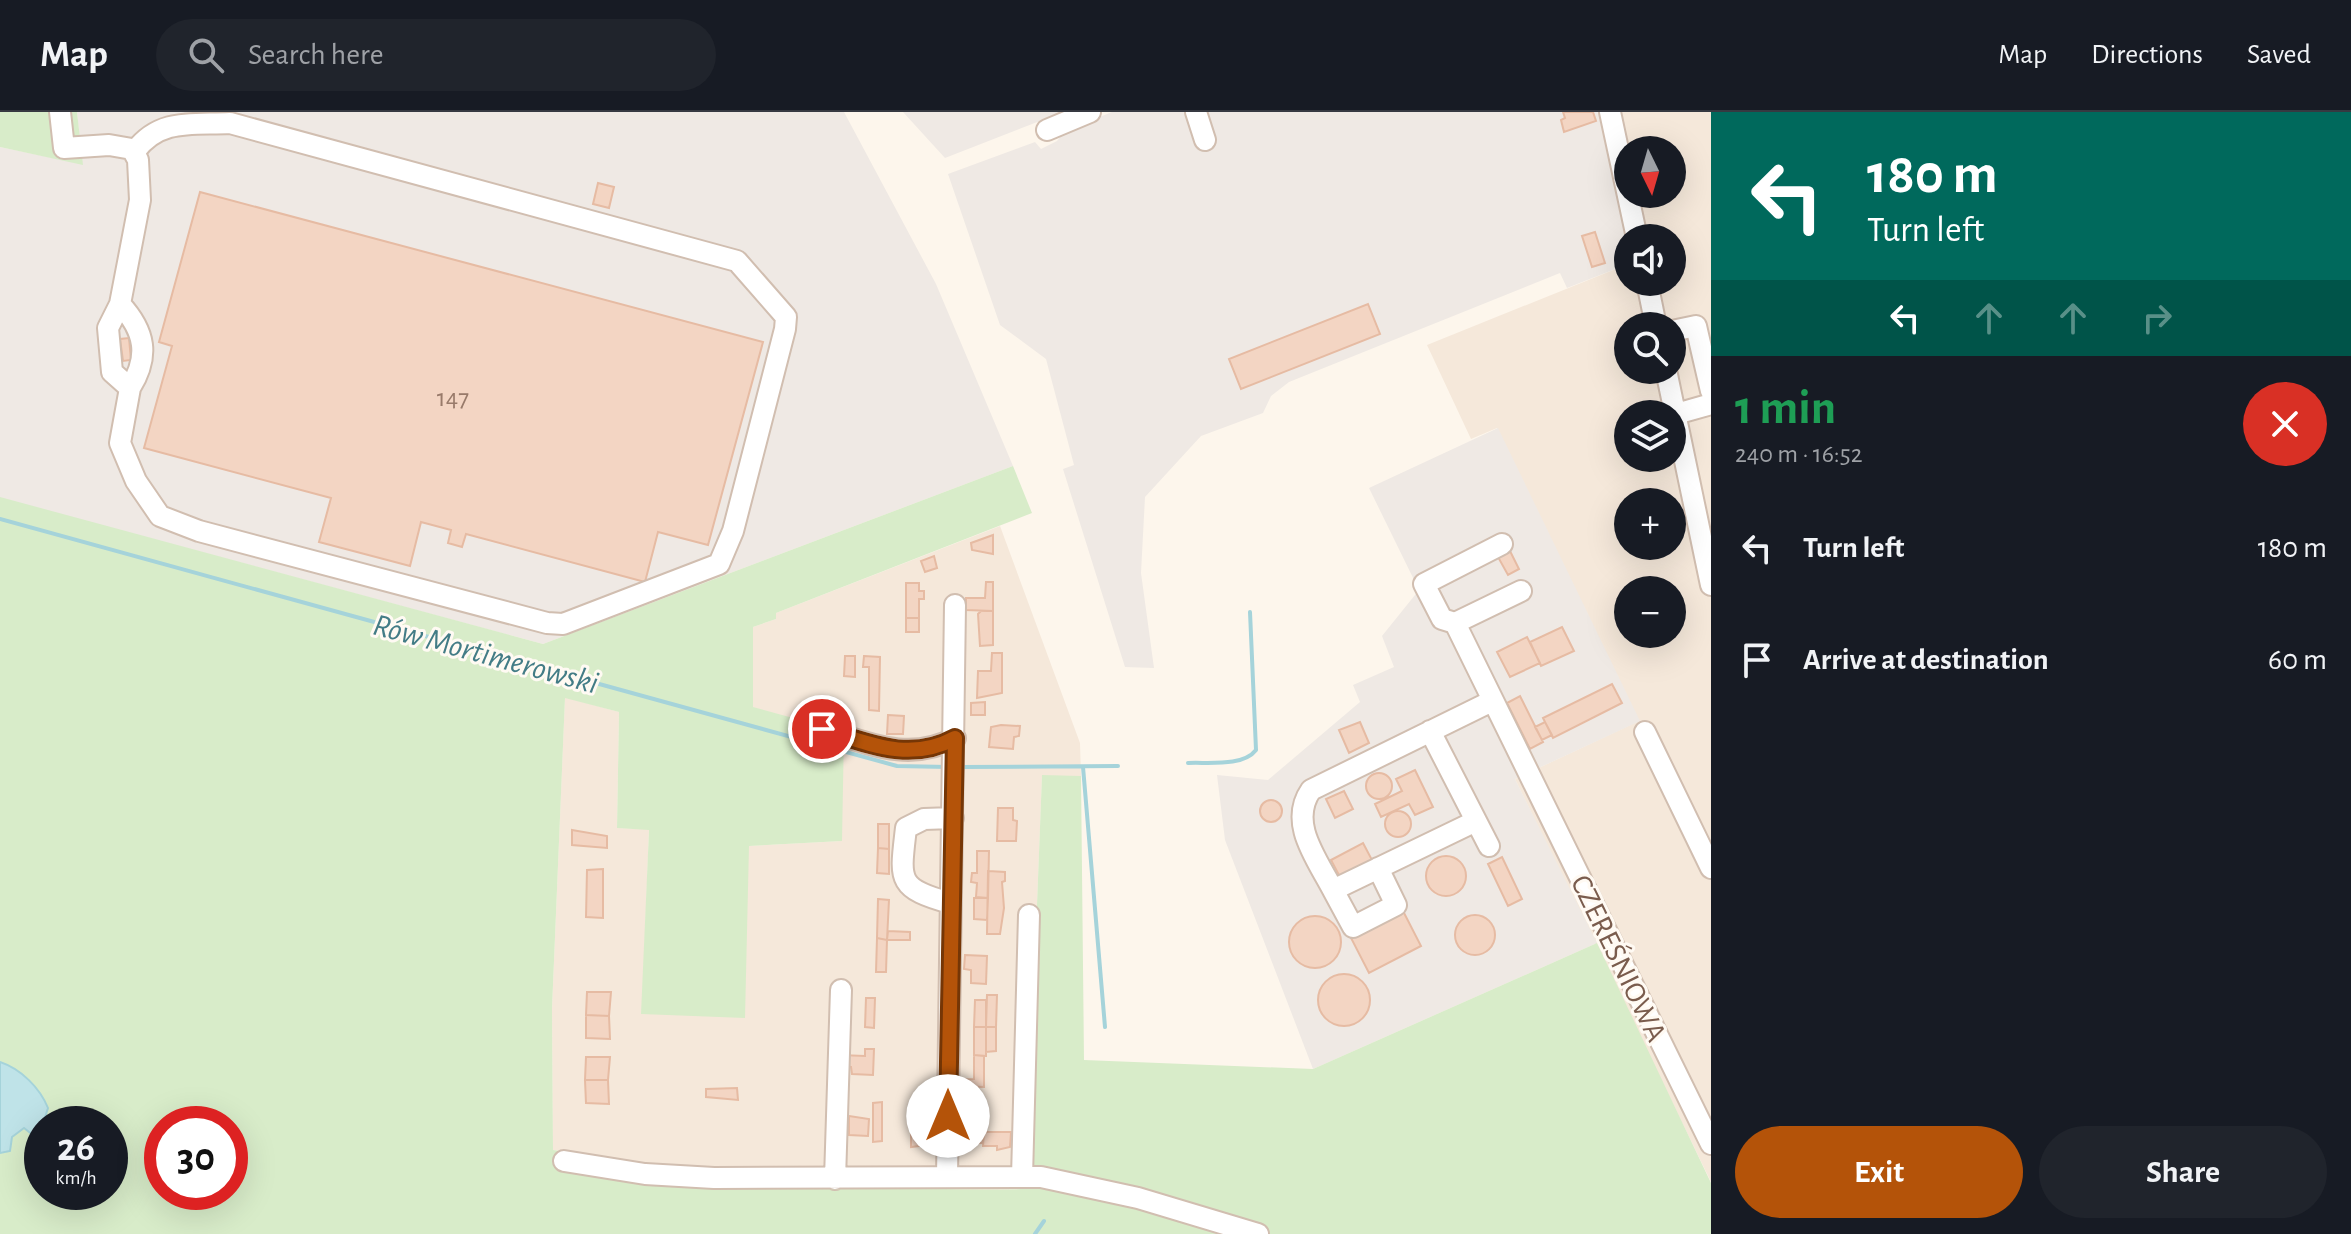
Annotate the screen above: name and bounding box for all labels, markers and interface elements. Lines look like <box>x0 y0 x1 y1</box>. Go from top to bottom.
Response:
search box <box>156 19 716 91</box>
icon: search <box>184 33 228 77</box>
text: Map <box>40 36 108 74</box>
text: Search here <box>248 40 384 70</box>
text: Map <box>1998 41 2047 69</box>
text: Directions <box>2091 41 2203 69</box>
text: Saved <box>2247 41 2311 69</box>
north arrow <box>1614 136 1686 208</box>
map controls <box>1614 136 1686 648</box>
icon: left <box>1735 144 1839 248</box>
text: 180 m <box>1867 147 1998 203</box>
text: Turn left <box>1867 212 1984 248</box>
button: sound <box>1614 224 1686 296</box>
icon: left <box>1883 296 1927 340</box>
icon: ahead <box>1967 296 2011 340</box>
icon: ahead <box>2051 296 2095 340</box>
icon: right <box>2135 296 2179 340</box>
button: search <box>1614 312 1686 384</box>
button: close <box>2243 382 2327 466</box>
house number: 147 <box>437 385 469 411</box>
text: 1 min <box>1735 385 1836 433</box>
button: layers <box>1614 400 1686 472</box>
text: 240 m · 16:52 <box>1735 441 1863 467</box>
button: + <box>1614 488 1686 560</box>
icon: left <box>1735 526 1779 570</box>
text: Turn left <box>1803 533 1904 563</box>
text: 180 m <box>2258 533 2327 563</box>
button: − <box>1614 576 1686 648</box>
water label: Rów Mortimerowski <box>370 609 602 699</box>
icon: arrive <box>1735 638 1779 682</box>
text: Arrive at destination <box>1803 645 2049 675</box>
text: 60 m <box>2268 645 2327 675</box>
pin <box>788 695 856 763</box>
icon: arrive <box>800 707 844 751</box>
street label: CZEREŚNIOWA <box>1565 869 1674 1046</box>
position arrow <box>906 1074 990 1158</box>
speed limit sign: 30 <box>144 1106 248 1210</box>
button: Exit <box>1735 1126 2023 1218</box>
button: Share <box>2039 1126 2327 1218</box>
text: 26 <box>57 1128 95 1168</box>
text: km/h <box>55 1168 97 1188</box>

